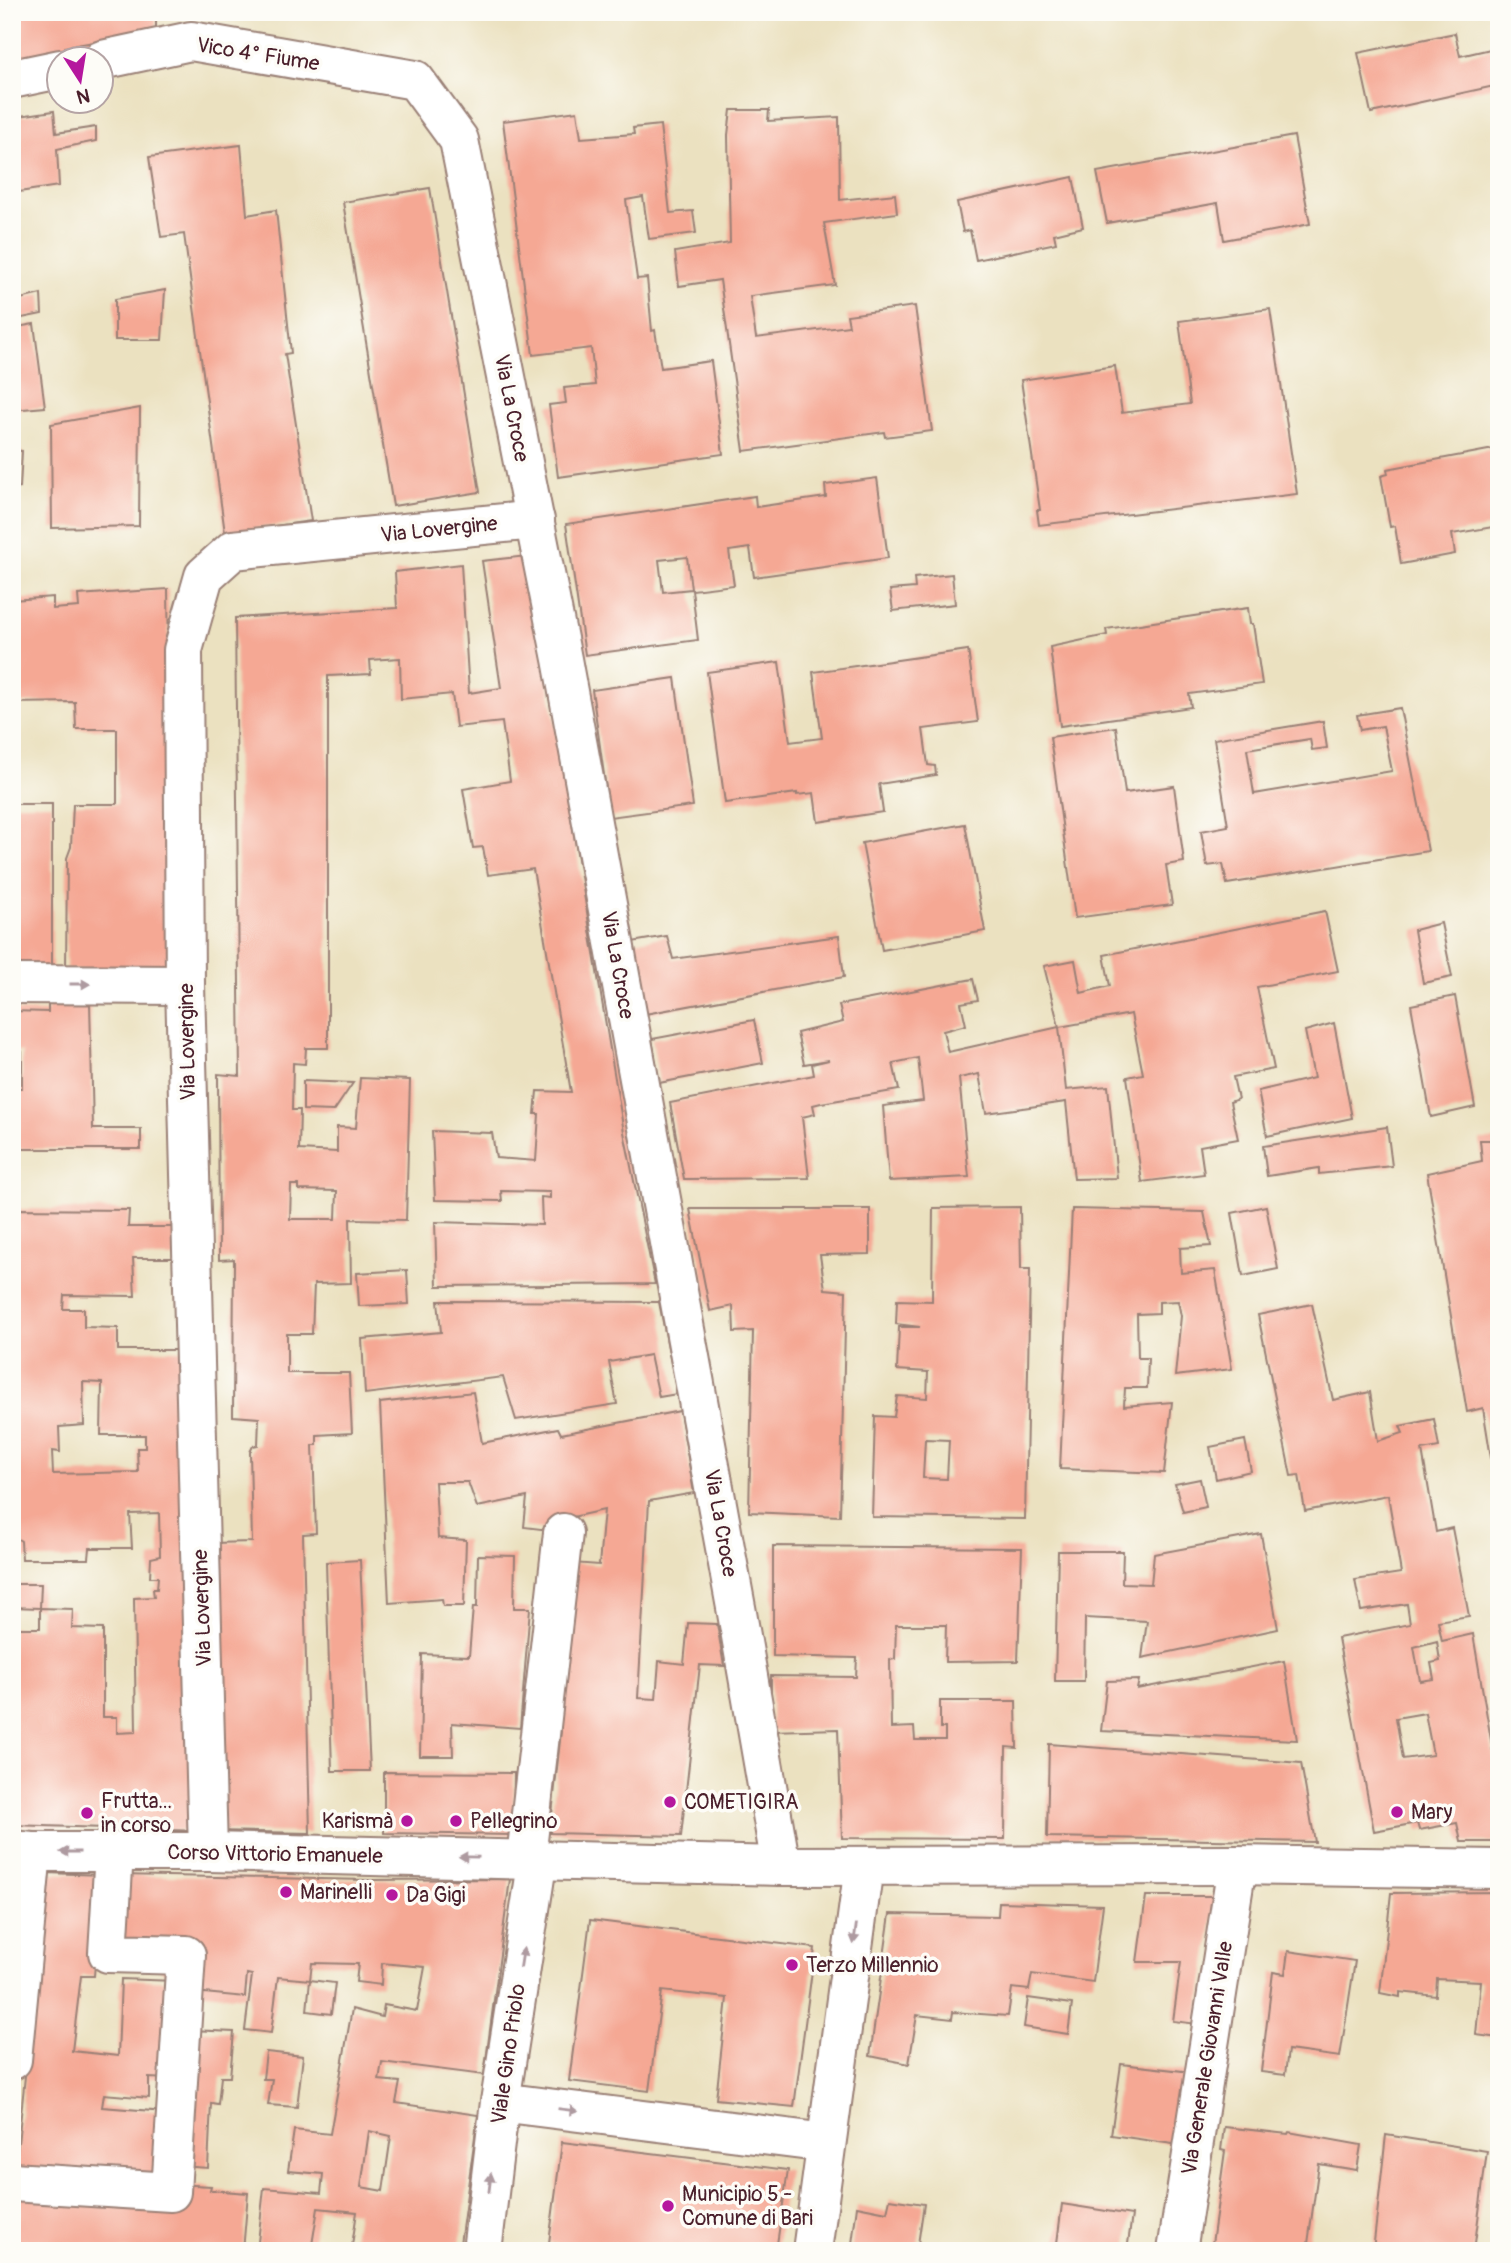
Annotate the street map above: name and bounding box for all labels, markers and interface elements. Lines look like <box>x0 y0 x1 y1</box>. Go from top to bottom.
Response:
street label: Vico 4° Fiume <box>195 31 322 78</box>
north arrow <box>46 46 116 116</box>
text: N <box>74 83 92 109</box>
street label: Via La Croce <box>488 352 535 465</box>
street label: Via Lovergine <box>379 510 499 549</box>
street label: Via La Croce <box>595 909 640 1022</box>
one-way arrow <box>70 978 92 990</box>
street label: Via Lovergine <box>173 982 202 1101</box>
street label: Via La Croce <box>698 1467 743 1580</box>
street label: Via Lovergine <box>187 1548 218 1667</box>
place label: Frutta... in corso <box>101 1788 172 1839</box>
place label: COMETIGIRA <box>684 1789 799 1816</box>
marker: COMETIGIRA <box>662 1794 678 1810</box>
place label: Mary <box>1411 1799 1452 1826</box>
marker: Mary <box>1389 1804 1405 1820</box>
marker: Frutta... in corso <box>79 1805 95 1821</box>
place label: Karismà <box>322 1808 393 1835</box>
place label: Pellegrino <box>470 1808 557 1835</box>
marker: Karismà <box>399 1813 415 1829</box>
marker: Pellegrino <box>448 1813 464 1829</box>
street label: Corso Vittorio Emanuele <box>167 1839 384 1870</box>
one-way arrow <box>59 1846 81 1858</box>
one-way arrow <box>458 1851 480 1863</box>
place label: Marinelli <box>300 1879 372 1906</box>
place label: Da Gigi <box>406 1882 466 1909</box>
marker: Marinelli <box>278 1884 294 1900</box>
marker: Da Gigi <box>384 1887 400 1903</box>
one-way arrow <box>849 1923 860 1945</box>
street label: Via Generale Giovanni Valle <box>1176 1939 1239 2177</box>
one-way arrow <box>517 1947 528 1969</box>
place label: Terzo Millennio <box>806 1952 939 1979</box>
marker: Terzo Millennio <box>784 1957 800 1973</box>
street label: Viale Gino Priolo <box>485 1982 532 2126</box>
one-way arrow <box>557 2105 579 2116</box>
one-way arrow <box>485 2172 496 2194</box>
place label: Municipio 5 - Comune di Bari <box>682 2181 813 2232</box>
marker: Municipio 5 - Comune di Bari <box>660 2198 676 2214</box>

